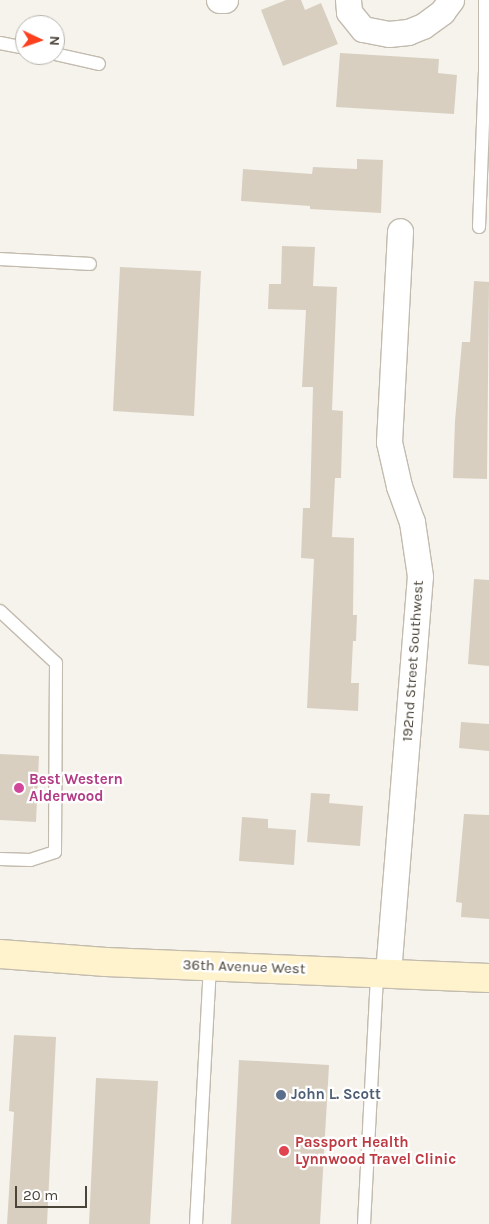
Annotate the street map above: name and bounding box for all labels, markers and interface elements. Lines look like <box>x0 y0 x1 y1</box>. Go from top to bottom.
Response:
north arrow <box>15 15 65 65</box>
text: N <box>46 35 63 46</box>
street label: 192nd Street Southwest <box>398 580 428 742</box>
place label: Best Western Alderwood <box>29 770 123 805</box>
marker: Best Western Alderwood <box>13 782 25 794</box>
street label: 36th Avenue West <box>182 956 306 978</box>
place label: John L. Scott <box>291 1086 381 1104</box>
marker: John L. Scott <box>275 1089 287 1101</box>
place label: Passport Health Lynnwood Travel Clinic <box>295 1133 456 1168</box>
marker: Passport Health Lynnwood Travel Clinic <box>277 1144 291 1158</box>
scale bar <box>18 1176 90 1208</box>
text: 20 m <box>23 1186 58 1204</box>

